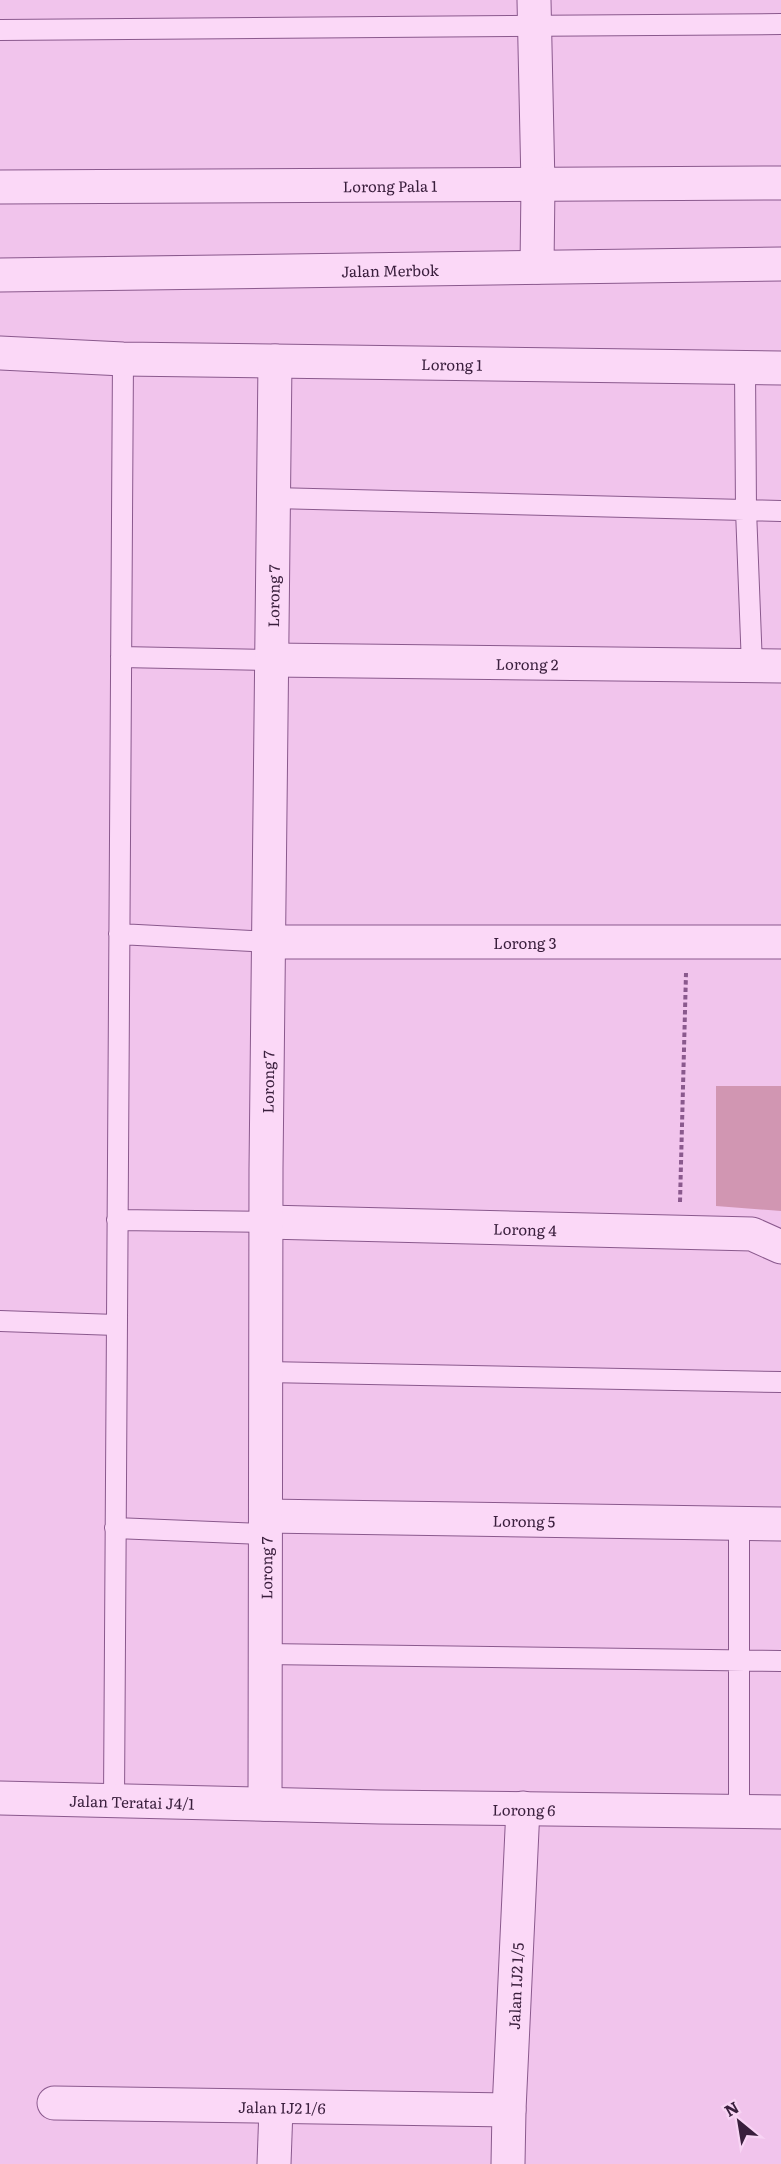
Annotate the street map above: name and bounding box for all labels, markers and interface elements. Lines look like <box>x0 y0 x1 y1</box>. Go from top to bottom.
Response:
street label: Lorong Pala 1 <box>343 173 437 197</box>
street label: Jalan Merbok <box>341 257 440 282</box>
street label: Lorong 1 <box>421 352 483 375</box>
street label: Lorong 7 <box>261 564 284 628</box>
street label: Lorong 2 <box>495 651 559 675</box>
street label: Lorong 3 <box>493 931 557 954</box>
street label: Lorong 7 <box>255 1050 279 1113</box>
street label: Lorong 4 <box>493 1216 557 1241</box>
street label: Lorong 5 <box>492 1508 556 1532</box>
street label: Lorong 7 <box>254 1536 277 1599</box>
street label: Jalan Teratai J4/1 <box>69 1788 195 1814</box>
street label: Lorong 6 <box>492 1797 556 1821</box>
street label: Jalan IJ2 1/5 <box>501 1942 528 2030</box>
north arrow <box>709 2092 769 2152</box>
street label: Jalan IJ2 1/6 <box>238 2094 326 2119</box>
text: N <box>719 2094 743 2122</box>

